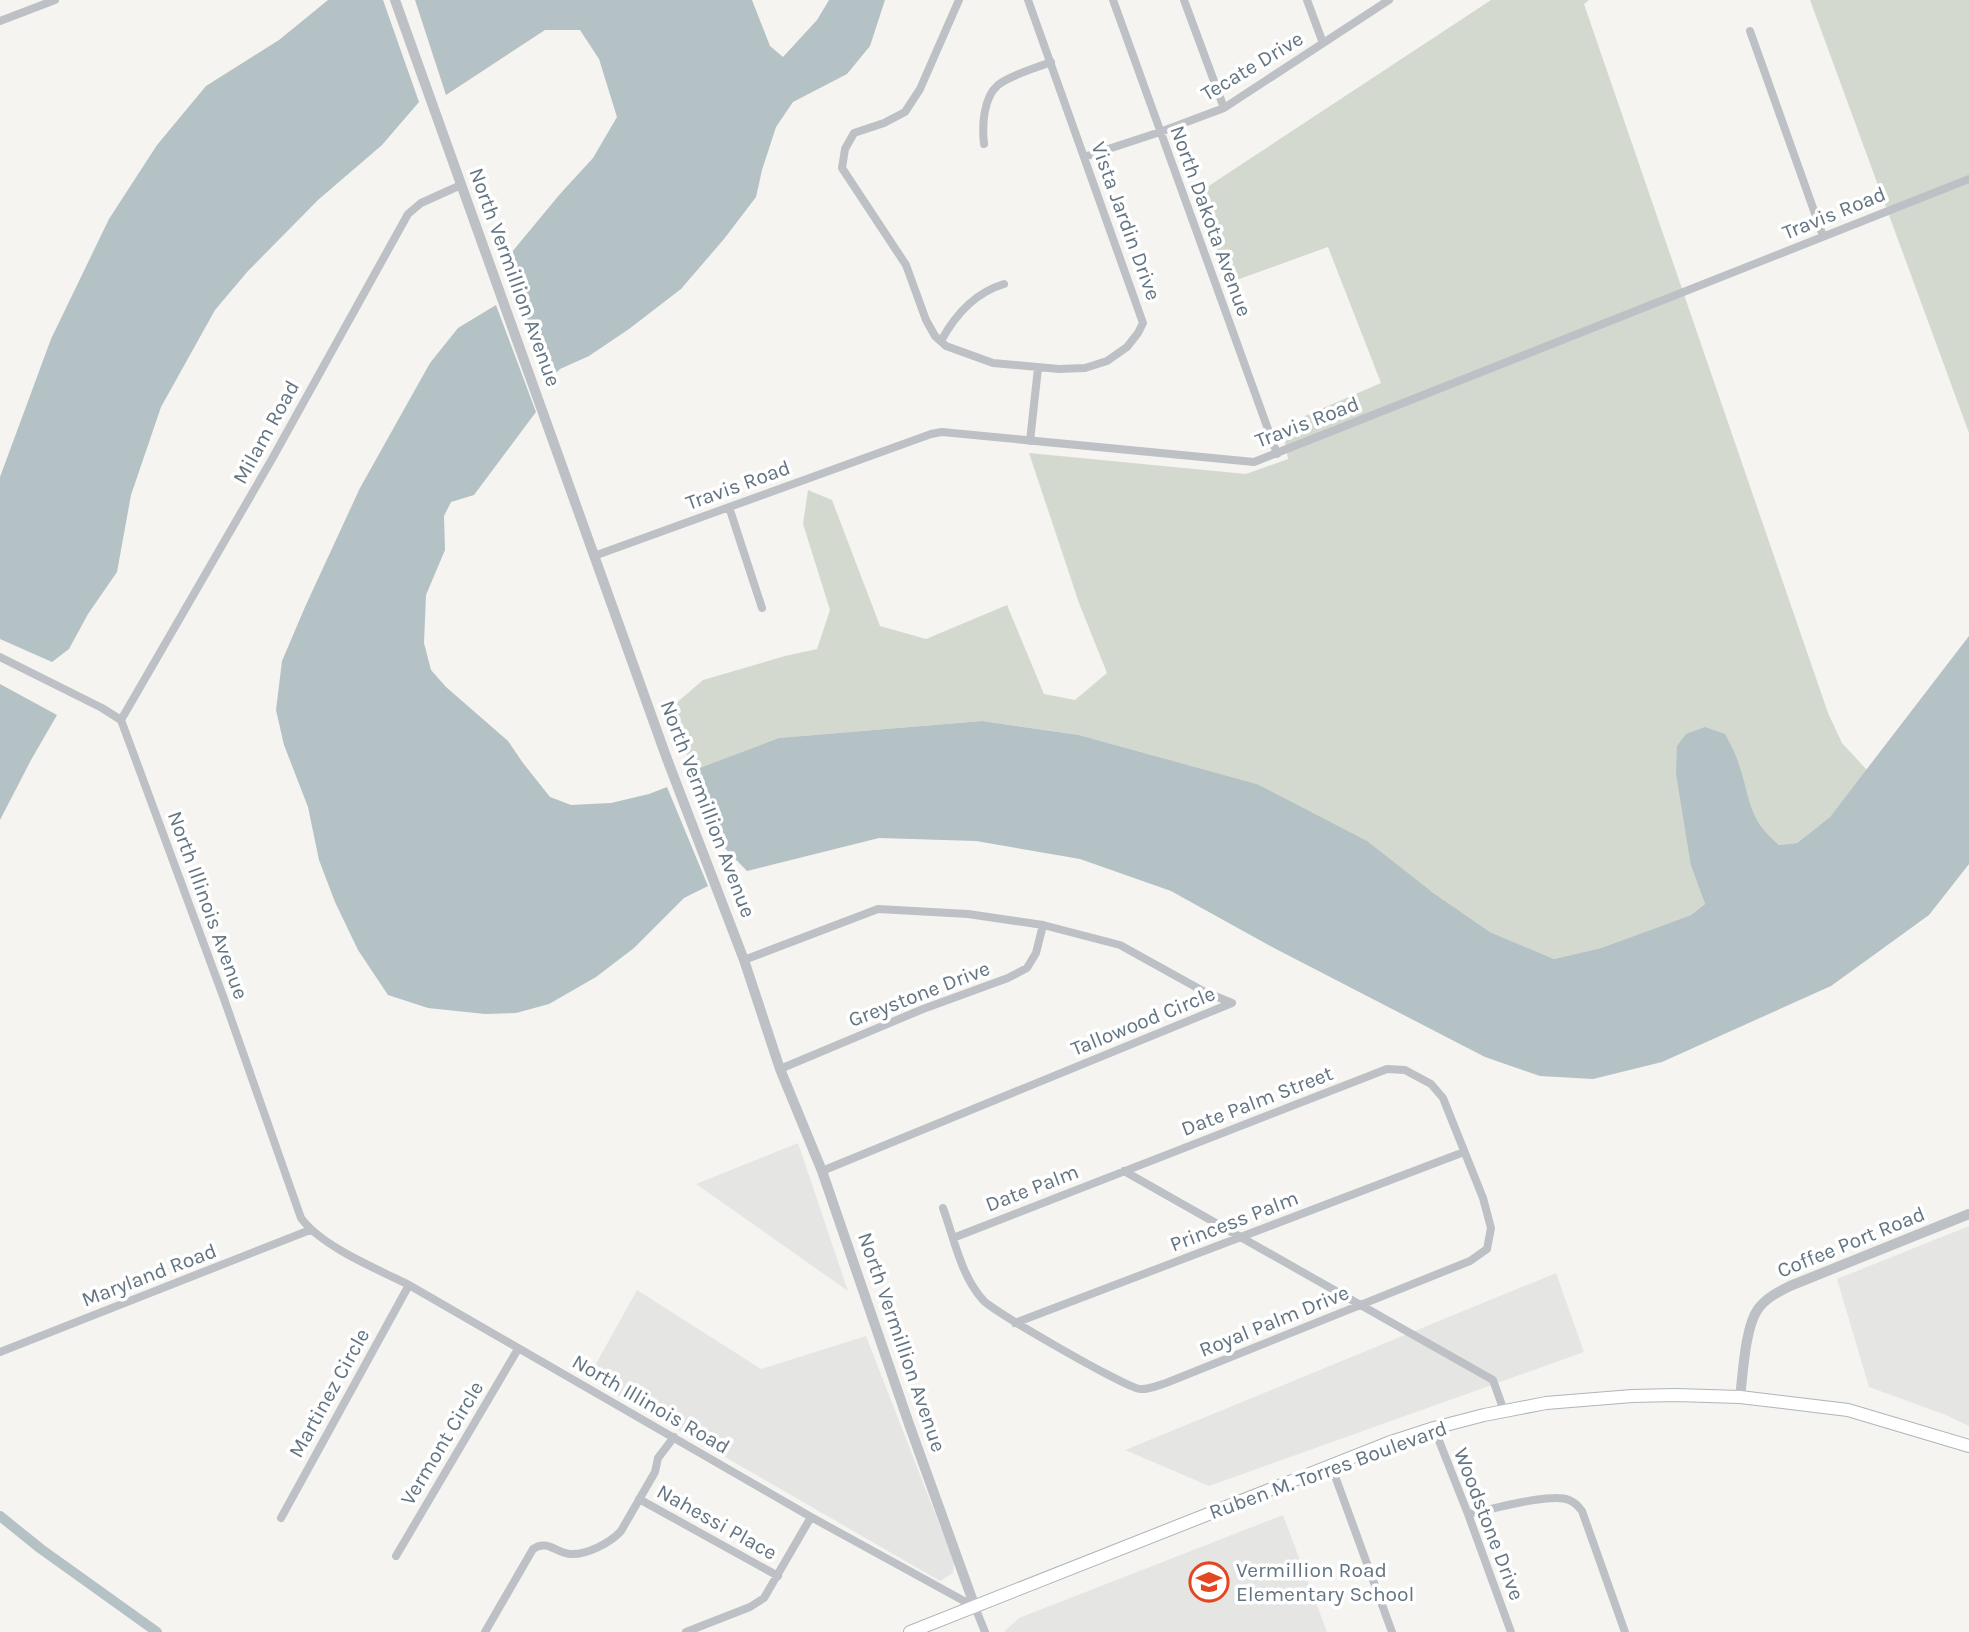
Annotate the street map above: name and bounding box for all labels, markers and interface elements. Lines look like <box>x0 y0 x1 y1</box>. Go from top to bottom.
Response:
street label: Tecate Drive <box>1197 26 1307 106</box>
street label: North Dakota Avenue <box>1165 122 1257 320</box>
street label: Vista Jardin Drive <box>1086 139 1166 303</box>
street label: North Vermillion Avenue <box>464 165 566 389</box>
street label: Travis Road <box>1779 181 1889 245</box>
street label: Milam Road <box>228 376 304 488</box>
street label: Travis Road <box>1252 391 1362 453</box>
street label: Travis Road <box>683 455 793 515</box>
street label: North Vermillion Avenue <box>655 697 761 921</box>
street label: North Illinois Avenue <box>163 808 253 1002</box>
street label: Greystone Drive <box>845 956 993 1032</box>
street label: Tallowood Circle <box>1067 981 1219 1061</box>
street label: Date Palm Street <box>1178 1061 1336 1141</box>
street label: Date Palm <box>982 1159 1082 1217</box>
street label: Princess Palm <box>1166 1186 1302 1256</box>
street label: Coffee Port Road <box>1774 1201 1928 1283</box>
street label: North Vermillion Avenue <box>853 1229 951 1455</box>
street label: Maryland Road <box>78 1238 220 1312</box>
street label: Royal Palm Drive <box>1196 1280 1352 1362</box>
street label: Martinez Circle <box>284 1324 374 1462</box>
street label: North Illinois Road <box>568 1349 734 1459</box>
street label: Vermont Circle <box>396 1377 488 1509</box>
street label: Ruben M. Torres Boulevard <box>1206 1416 1450 1524</box>
street label: Woodstone Drive <box>1449 1444 1529 1604</box>
street label: Nahessi Place <box>653 1479 781 1565</box>
place label: Vermillion Road Elementary School <box>1236 1558 1414 1606</box>
school or university icon: Vermillion Road Elementary School <box>1188 1561 1230 1603</box>

